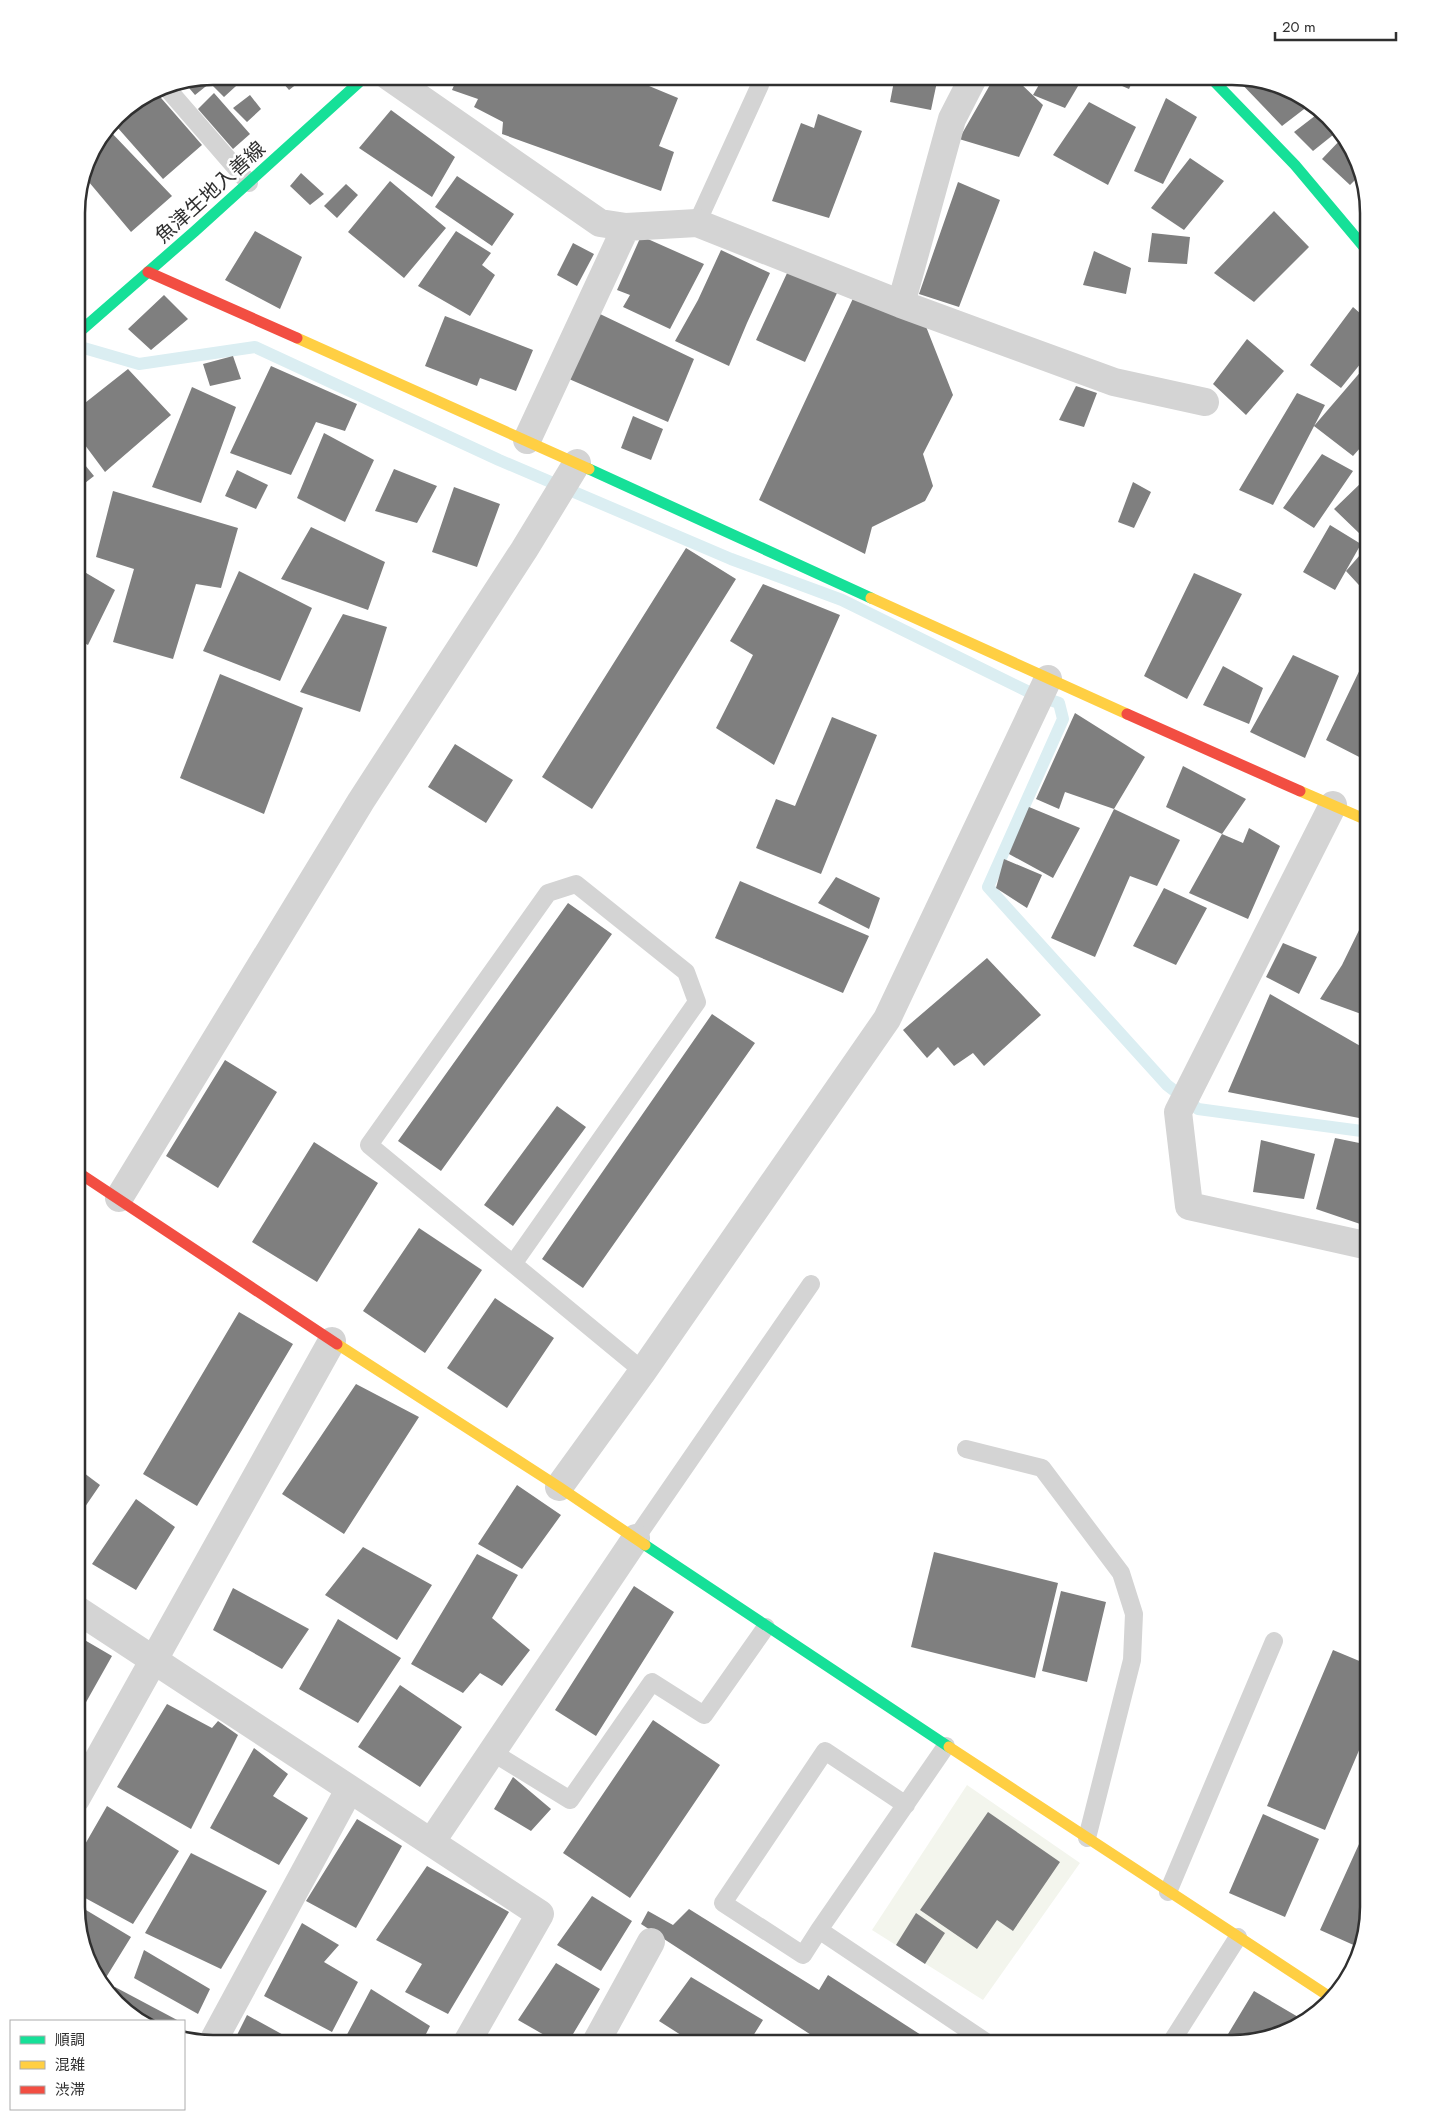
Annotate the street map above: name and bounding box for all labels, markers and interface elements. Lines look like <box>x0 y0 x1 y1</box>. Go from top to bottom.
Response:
scale bar <box>1275 10 1396 42</box>
text: 20 m <box>1282 16 1316 38</box>
street label: 魚津生地入善線 <box>149 135 272 250</box>
legend <box>10 2020 185 2110</box>
text: 順調 <box>55 2029 85 2051</box>
text: 混雑 <box>55 2054 85 2076</box>
text: 渋滞 <box>55 2079 85 2101</box>

